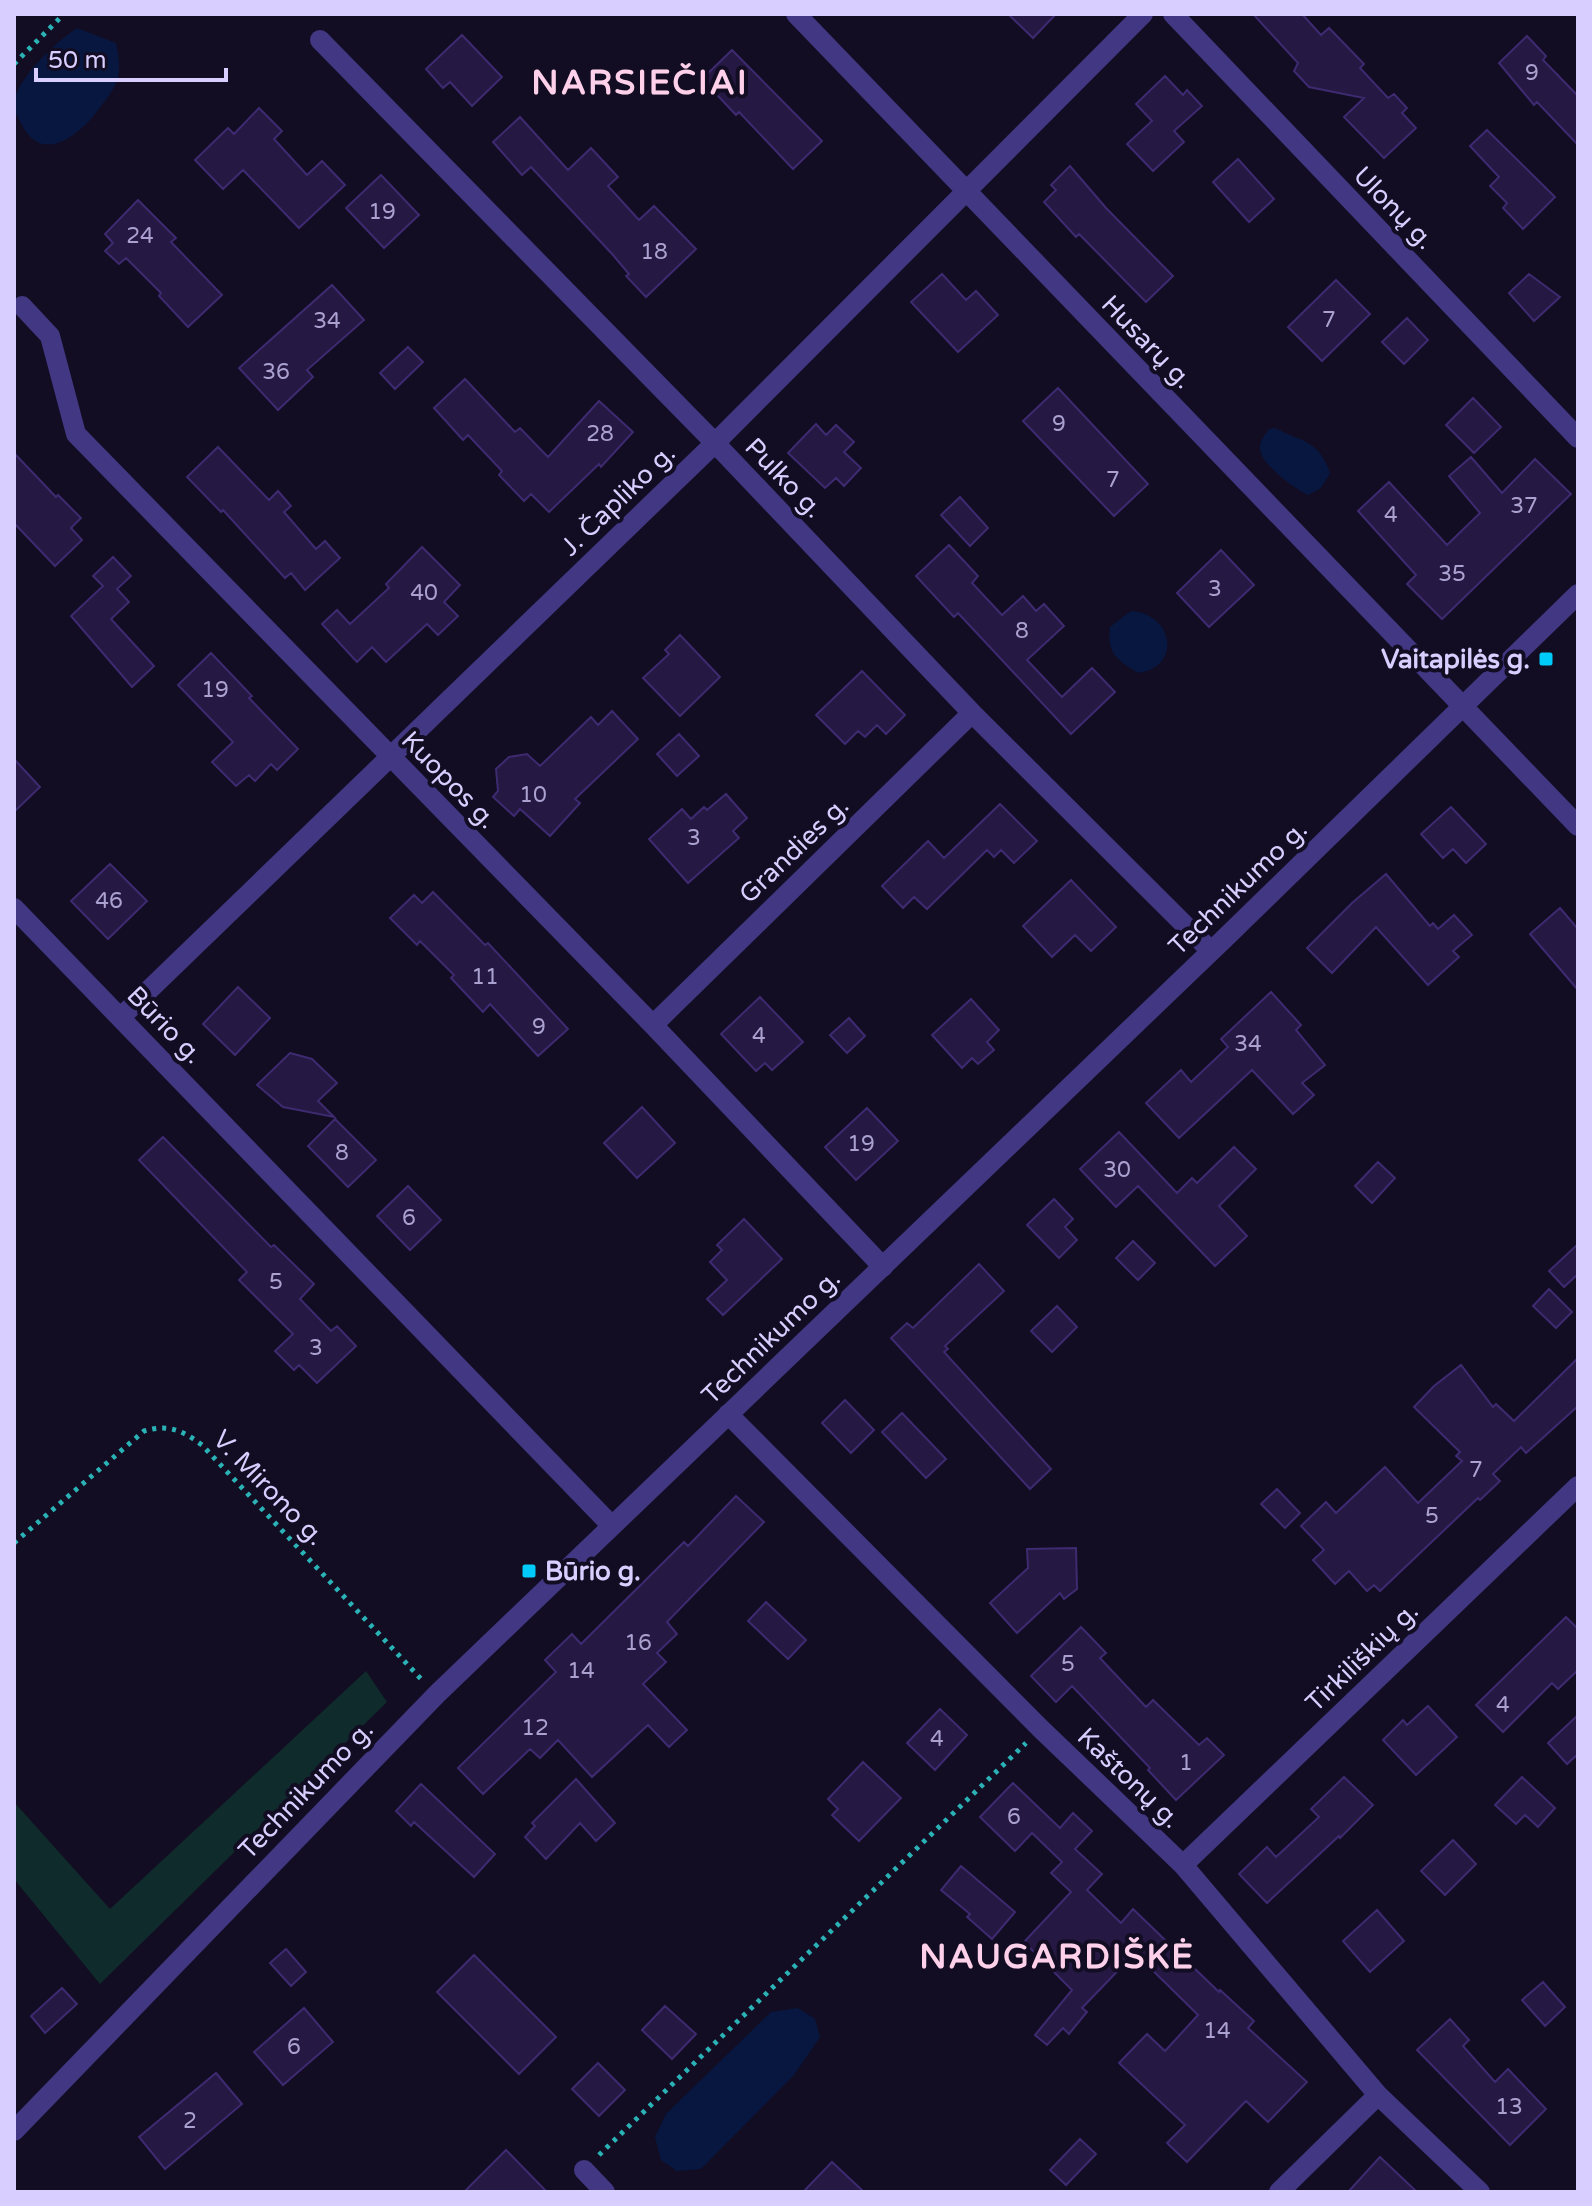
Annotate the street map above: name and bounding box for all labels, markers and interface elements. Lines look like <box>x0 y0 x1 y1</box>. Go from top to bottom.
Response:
scale bar <box>36 32 226 82</box>
text: 50 m <box>48 46 106 75</box>
house number: 9 <box>1525 60 1539 86</box>
district label: NARSIEČIAI <box>531 62 749 104</box>
street label: Ulonų g. <box>1347 160 1441 256</box>
house number: 19 <box>368 199 396 225</box>
house number: 24 <box>126 223 154 249</box>
house number: 18 <box>640 239 668 265</box>
street label: Husarų g. <box>1095 289 1199 395</box>
house number: 7 <box>1322 307 1336 333</box>
house number: 34 <box>313 308 341 334</box>
house number: 36 <box>262 359 290 385</box>
house number: 9 <box>1052 411 1066 437</box>
house number: 28 <box>586 421 614 447</box>
street label: Pulko g. <box>738 432 830 524</box>
street label: J. Čapliko g. <box>554 438 682 562</box>
house number: 7 <box>1106 467 1120 493</box>
house number: 37 <box>1510 493 1538 519</box>
house number: 4 <box>1384 502 1398 528</box>
house number: 35 <box>1438 561 1466 587</box>
house number: 3 <box>1208 576 1222 602</box>
house number: 40 <box>410 580 438 606</box>
house number: 8 <box>1015 618 1029 644</box>
place label: Vaitapilės g. <box>1381 644 1530 675</box>
marker: Vaitapilės g. <box>1537 650 1555 668</box>
house number: 19 <box>201 677 229 703</box>
street label: Kuopos g. <box>395 725 503 835</box>
house number: 10 <box>519 782 547 808</box>
street label: Grandies g. <box>733 790 855 910</box>
street label: Technikumo g. <box>1162 814 1314 962</box>
house number: 3 <box>687 825 701 851</box>
house number: 46 <box>95 888 123 914</box>
house number: 11 <box>471 964 499 990</box>
street label: Būrio g. <box>121 980 209 1070</box>
house number: 9 <box>532 1014 546 1040</box>
house number: 4 <box>752 1023 766 1049</box>
house number: 34 <box>1234 1031 1262 1057</box>
house number: 19 <box>847 1131 875 1157</box>
house number: 8 <box>335 1140 349 1166</box>
house number: 30 <box>1103 1157 1131 1183</box>
house number: 6 <box>402 1205 416 1231</box>
street label: Technikumo g. <box>695 1263 847 1411</box>
house number: 5 <box>269 1269 283 1295</box>
house number: 3 <box>309 1335 323 1361</box>
street label: V. Mirono g. <box>206 1424 332 1552</box>
house number: 7 <box>1469 1457 1483 1483</box>
house number: 5 <box>1425 1503 1439 1529</box>
place label: Būrio g. <box>545 1556 641 1587</box>
marker: Būrio g. <box>520 1562 538 1580</box>
street label: Tirkiliškių g. <box>1299 1596 1425 1718</box>
house number: 16 <box>624 1630 652 1656</box>
house number: 5 <box>1061 1651 1075 1677</box>
house number: 14 <box>567 1658 595 1684</box>
house number: 4 <box>1496 1692 1510 1718</box>
street label: Technikumo g. <box>232 1714 380 1866</box>
house number: 12 <box>521 1715 549 1741</box>
street label: Kaštonų g. <box>1071 1721 1187 1835</box>
house number: 4 <box>930 1726 944 1752</box>
house number: 1 <box>1179 1750 1193 1776</box>
house number: 6 <box>1007 1804 1021 1830</box>
district label: NAUGARDIŠKĖ <box>919 1936 1195 1978</box>
house number: 14 <box>1203 2018 1231 2044</box>
house number: 6 <box>287 2034 301 2060</box>
house number: 13 <box>1495 2094 1523 2120</box>
house number: 2 <box>183 2108 197 2134</box>

